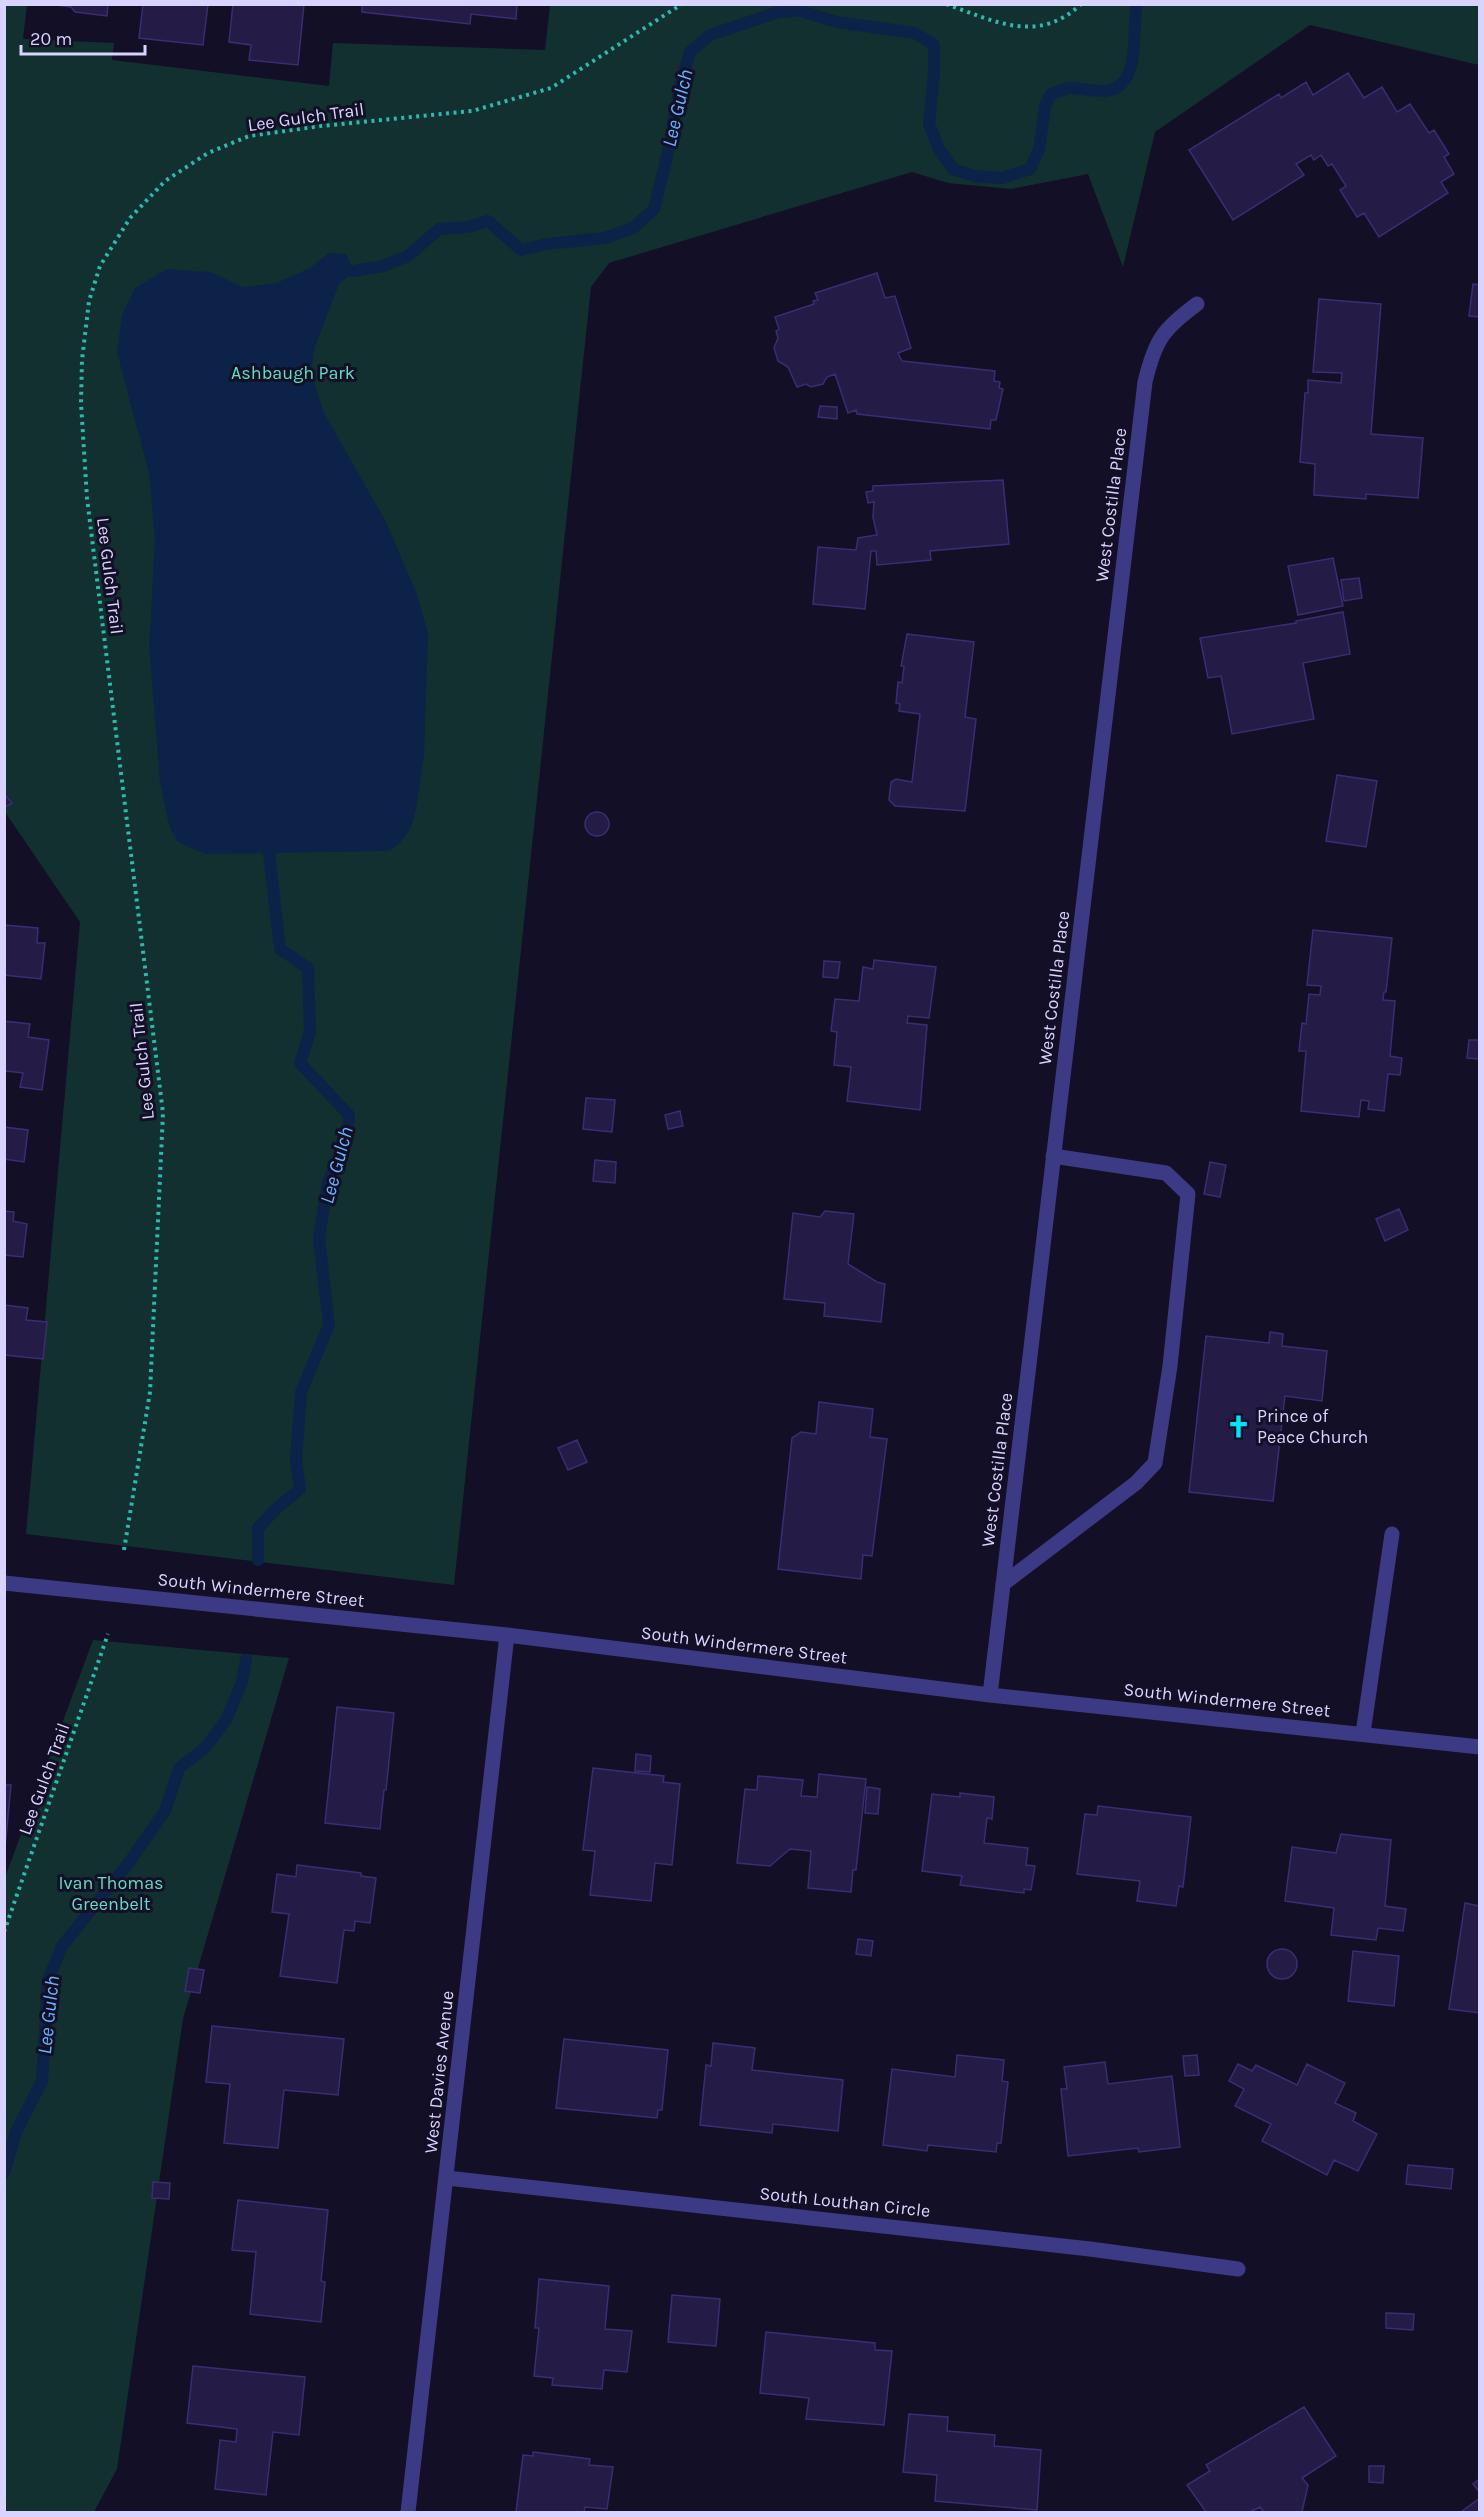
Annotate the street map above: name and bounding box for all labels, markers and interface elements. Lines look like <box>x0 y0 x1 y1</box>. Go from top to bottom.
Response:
scale bar <box>21 18 146 56</box>
text: 20 m <box>30 28 72 50</box>
water label: Lee Gulch <box>657 67 698 149</box>
street label: Lee Gulch Trail <box>246 98 366 136</box>
park label: Ashbaugh Park <box>231 362 355 384</box>
street label: West Costilla Place <box>1091 427 1131 583</box>
street label: Lee Gulch Trail <box>92 516 128 636</box>
street label: West Costilla Place <box>1034 910 1074 1066</box>
street label: Lee Gulch Trail <box>125 1001 159 1121</box>
water label: Lee Gulch <box>315 1124 358 1206</box>
street label: West Costilla Place <box>977 1392 1017 1548</box>
place label: Prince of Peace Church <box>1257 1405 1368 1448</box>
church icon: Prince of Peace Church <box>1226 1413 1252 1439</box>
street label: South Windermere Street <box>157 1568 366 1612</box>
street label: South Windermere Street <box>640 1621 849 1669</box>
street label: South Windermere Street <box>1123 1678 1332 1722</box>
street label: Lee Gulch Trail <box>14 1720 74 1838</box>
park label: Ivan Thomas Greenbelt <box>58 1872 164 1915</box>
water label: Lee Gulch <box>33 1975 64 2055</box>
street label: West Davies Avenue <box>420 1989 458 2155</box>
street label: South Louthan Circle <box>758 2182 932 2222</box>

